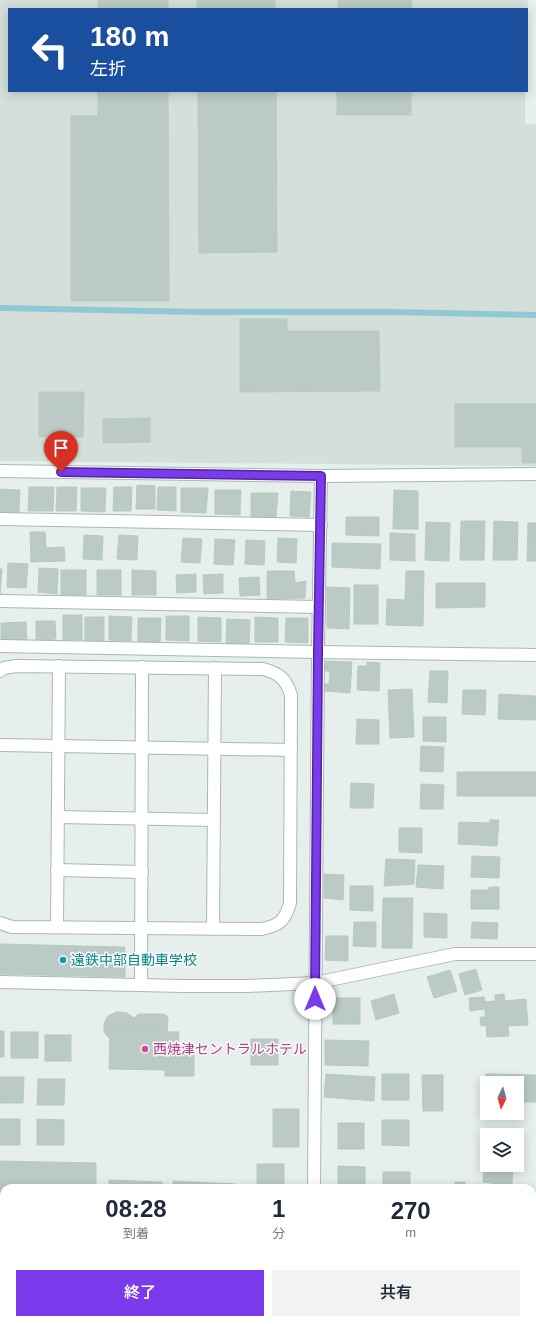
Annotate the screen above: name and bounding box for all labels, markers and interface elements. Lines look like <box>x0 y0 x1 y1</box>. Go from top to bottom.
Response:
text: 180 m <box>90 21 169 52</box>
icon: left <box>24 24 76 76</box>
text: 左折 <box>90 59 126 79</box>
pin <box>44 431 78 472</box>
icon: arrive <box>50 437 72 459</box>
place label: 遠鉄中部自動車学校 <box>71 952 197 968</box>
marker: 遠鉄中部自動車学校 <box>58 955 68 965</box>
position arrow <box>294 978 336 1020</box>
place label: 西焼津セントラルホテル <box>153 1041 307 1057</box>
marker: 西焼津セントラルホテル <box>140 1044 150 1054</box>
north arrow <box>480 1076 524 1120</box>
map controls <box>480 1076 524 1172</box>
button: layers <box>480 1128 524 1172</box>
text: 08:28 <box>105 1195 167 1222</box>
text: 1 <box>272 1195 285 1222</box>
text: 270 <box>391 1197 431 1224</box>
text: m <box>405 1225 416 1240</box>
text: 到着 <box>123 1226 149 1241</box>
text: 分 <box>272 1226 285 1241</box>
button: 終了 <box>16 1270 264 1316</box>
button: 共有 <box>272 1270 520 1316</box>

